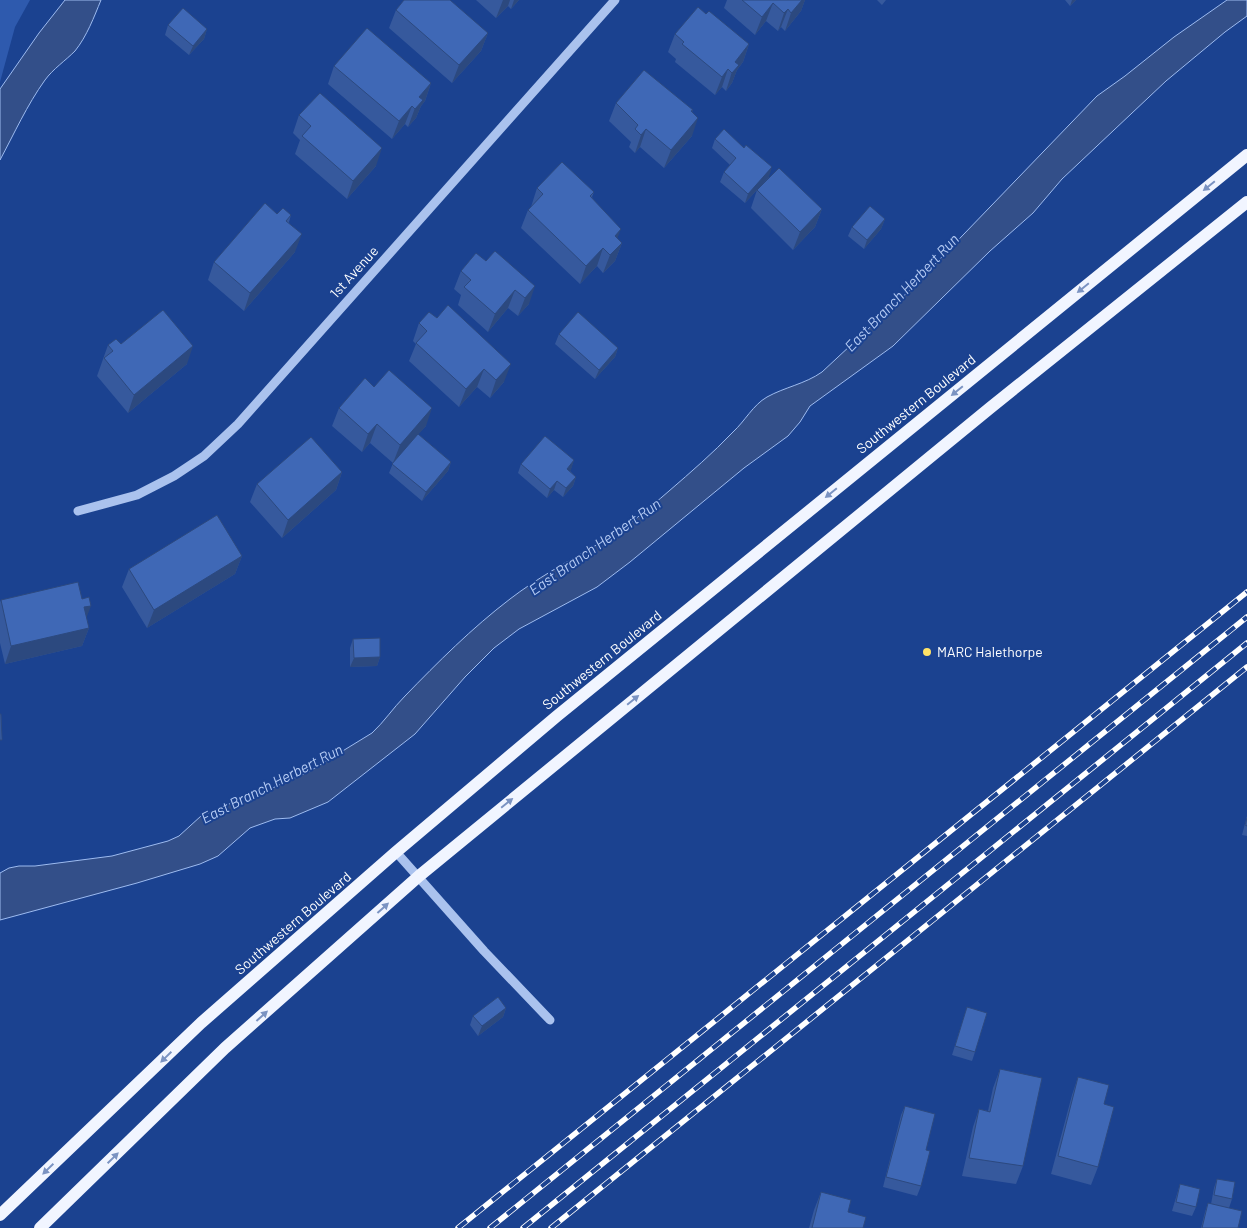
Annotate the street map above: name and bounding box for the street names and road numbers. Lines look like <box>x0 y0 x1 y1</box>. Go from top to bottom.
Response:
street label: 1st Avenue <box>326 242 381 301</box>
street label: Southwestern Boulevard <box>853 350 979 457</box>
street label: Southwestern Boulevard <box>539 606 665 713</box>
street label: Southwestern Boulevard <box>231 868 354 978</box>

